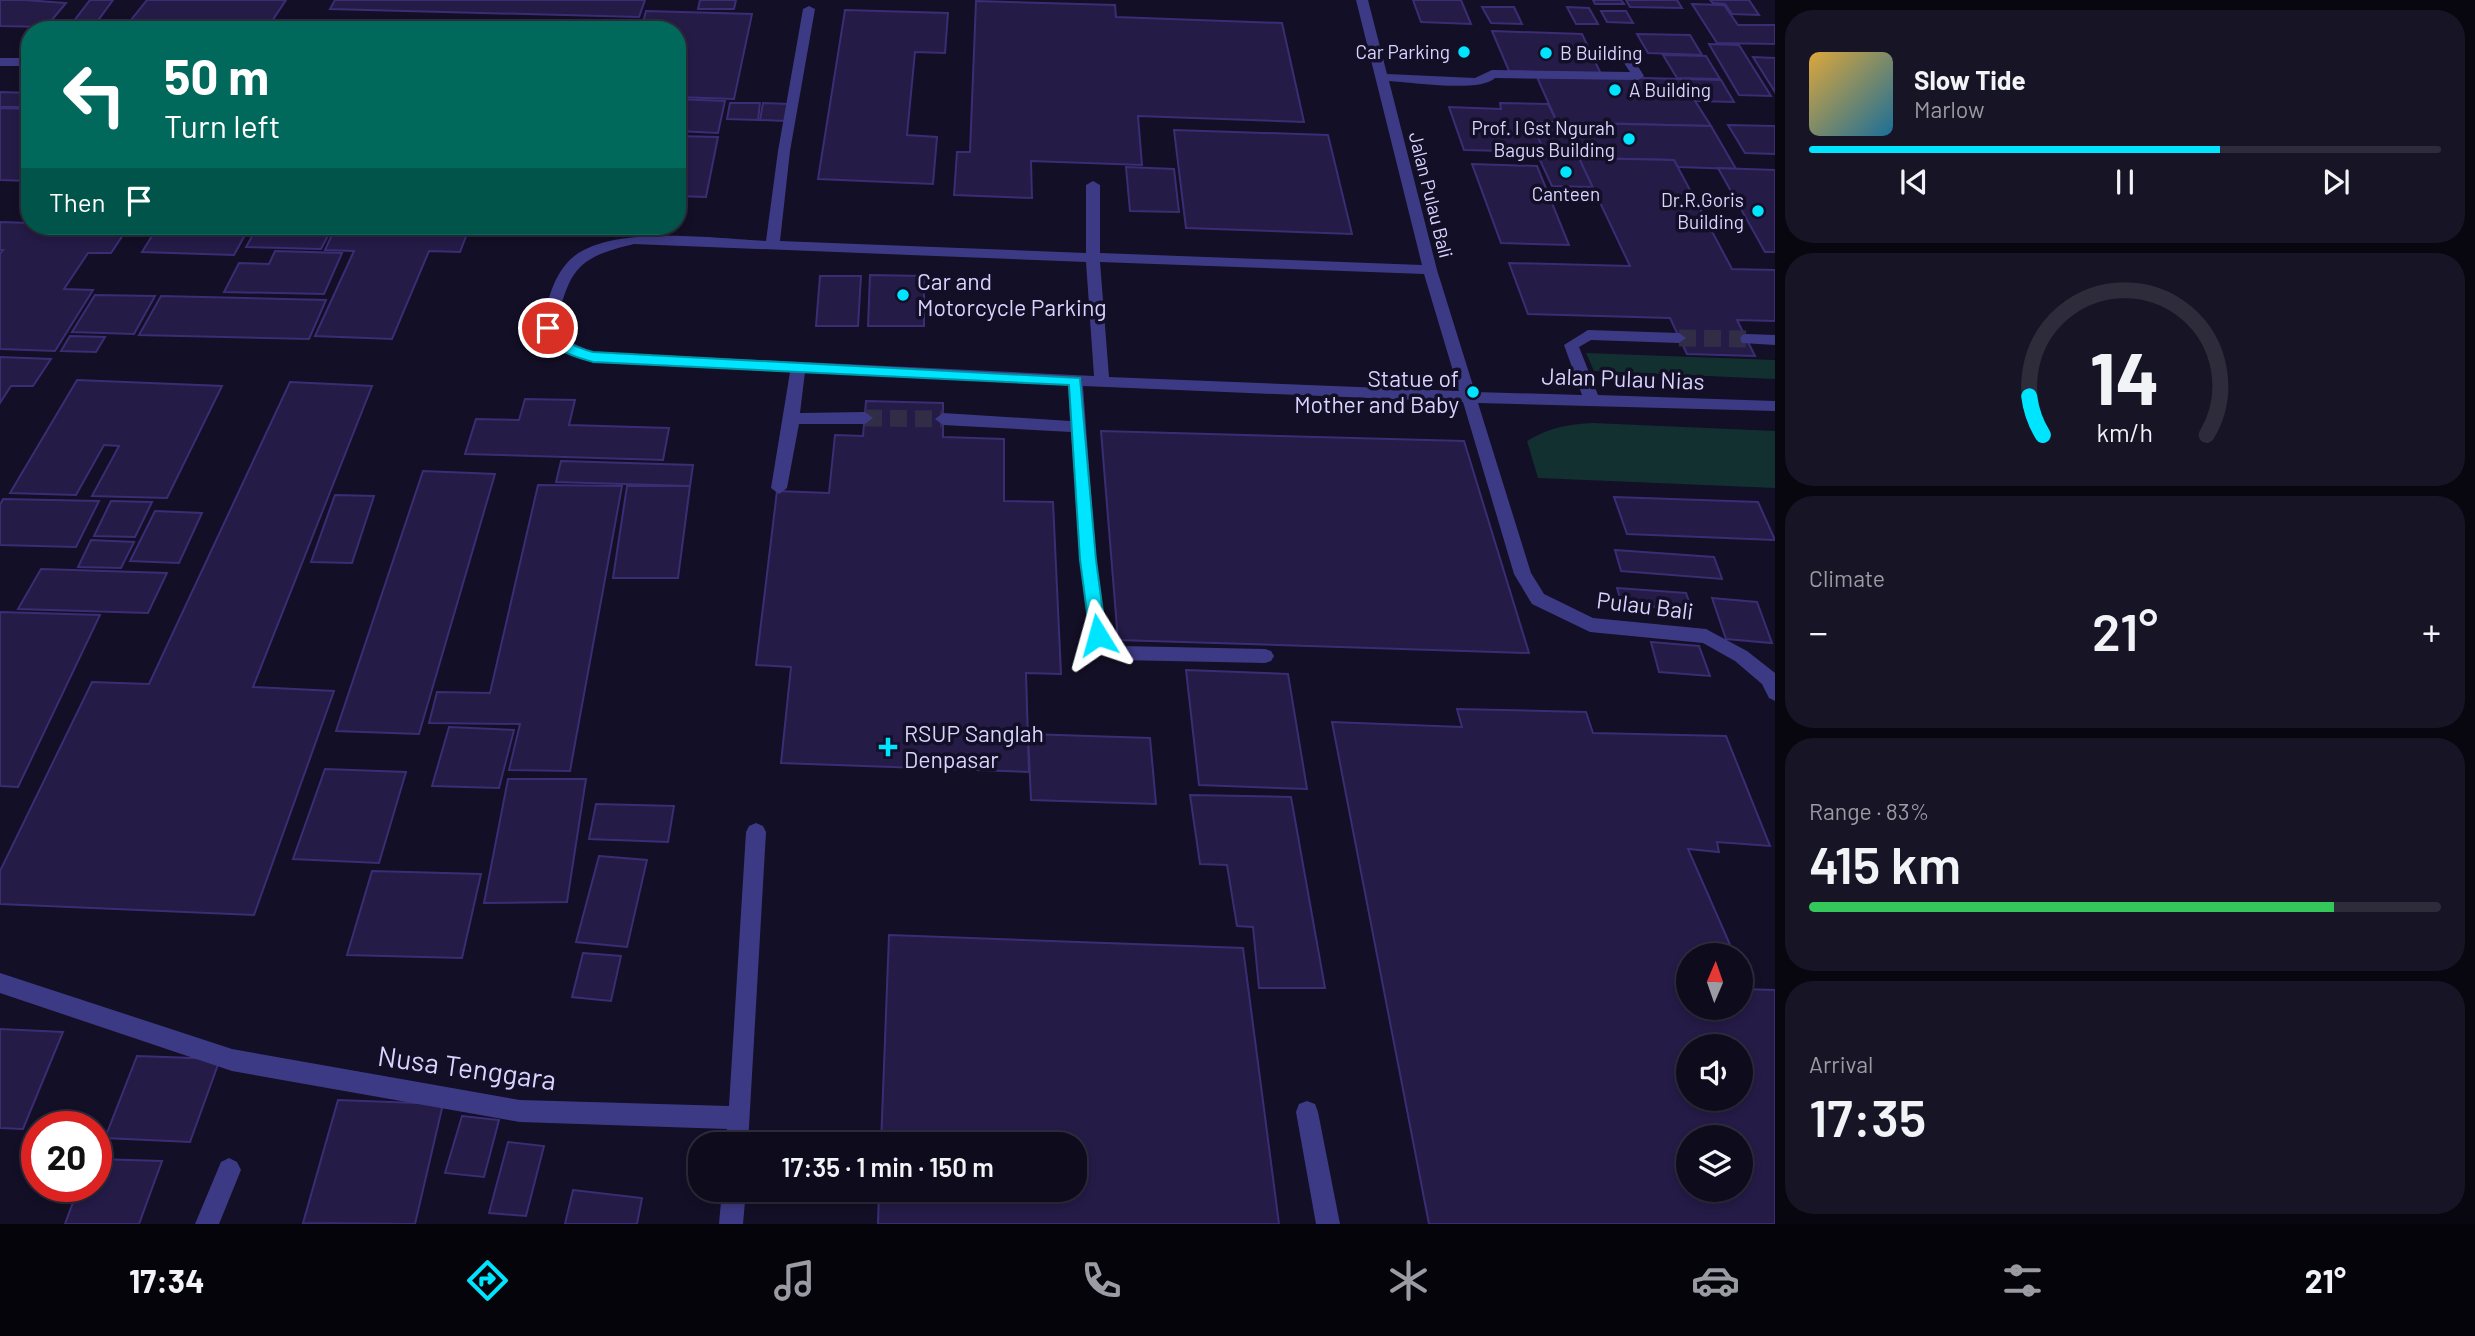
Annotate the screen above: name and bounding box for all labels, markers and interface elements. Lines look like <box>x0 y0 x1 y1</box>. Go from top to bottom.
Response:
place label: Car Parking <box>1356 40 1450 63</box>
place label: B Building <box>1560 41 1642 64</box>
marker: Car Parking <box>1456 44 1472 60</box>
marker: B Building <box>1538 45 1554 61</box>
text: 50 m <box>164 46 269 105</box>
icon: left <box>49 49 140 140</box>
text: Slow Tide <box>1914 64 2026 95</box>
place label: A Building <box>1629 78 1711 101</box>
marker: A Building <box>1607 82 1623 98</box>
text: Marlow <box>1914 95 1985 123</box>
text: Turn left <box>164 106 281 144</box>
place label: Prof. I Gst Ngurah Bagus Building <box>1471 116 1615 161</box>
street label: Jalan Pulau Bali <box>1405 130 1458 260</box>
marker: Prof. I Gst Ngurah Bagus Building <box>1621 131 1637 147</box>
icon: previous <box>1895 163 1933 201</box>
icon: pause <box>2106 163 2144 201</box>
icon: next <box>2317 163 2355 201</box>
marker: Canteen <box>1558 164 1574 180</box>
icon: arrive <box>120 182 158 220</box>
place label: Canteen <box>1532 182 1600 205</box>
text: Then <box>49 186 106 217</box>
place label: Dr.R.Goris Building <box>1661 188 1744 233</box>
marker: Dr.R.Goris Building <box>1750 203 1766 219</box>
place label: Car and Motorcycle Parking <box>917 267 1107 321</box>
marker: Car and Motorcycle Parking <box>895 287 911 303</box>
pin <box>518 298 578 358</box>
icon: arrive <box>529 309 567 347</box>
text: 14 <box>2090 333 2160 421</box>
street label: Jalan Pulau Nias <box>1541 361 1705 395</box>
place label: Statue of Mother and Baby <box>1294 364 1459 418</box>
marker: Statue of Mother and Baby <box>1465 384 1481 400</box>
text: km/h <box>2097 417 2153 447</box>
text: Climate <box>1809 564 1885 592</box>
street label: Pulau Bali <box>1595 585 1695 625</box>
position arrow <box>1061 598 1135 672</box>
text: 21° <box>2092 599 2158 661</box>
text: − <box>1809 608 1828 654</box>
text: + <box>2422 608 2441 654</box>
place label: RSUP Sanglah Denpasar <box>904 719 1044 773</box>
marker: RSUP Sanglah Denpasar <box>878 737 898 757</box>
text: Range · 83% <box>1809 797 1929 825</box>
text: 415 km <box>1809 832 1961 894</box>
north arrow <box>1676 943 1754 1020</box>
map controls <box>1676 943 1753 1202</box>
button: sound <box>1676 1034 1753 1111</box>
street label: Nusa Tenggara <box>376 1038 559 1096</box>
text: Arrival <box>1809 1050 1873 1078</box>
text: 17:35 <box>1809 1085 1926 1147</box>
speed limit sign: 20 <box>21 1111 112 1202</box>
button: layers <box>1676 1125 1753 1202</box>
text: 17:35 · 1 min · 150 m <box>781 1151 994 1182</box>
icon: directions <box>463 1256 512 1305</box>
icon: music <box>770 1256 819 1305</box>
icon: phone <box>1077 1256 1126 1305</box>
icon: climate <box>1384 1256 1433 1305</box>
icon: car <box>1691 1256 1740 1305</box>
icon: filters <box>1998 1256 2047 1305</box>
text: 17:34 <box>129 1261 205 1299</box>
text: 21° <box>2305 1261 2346 1299</box>

